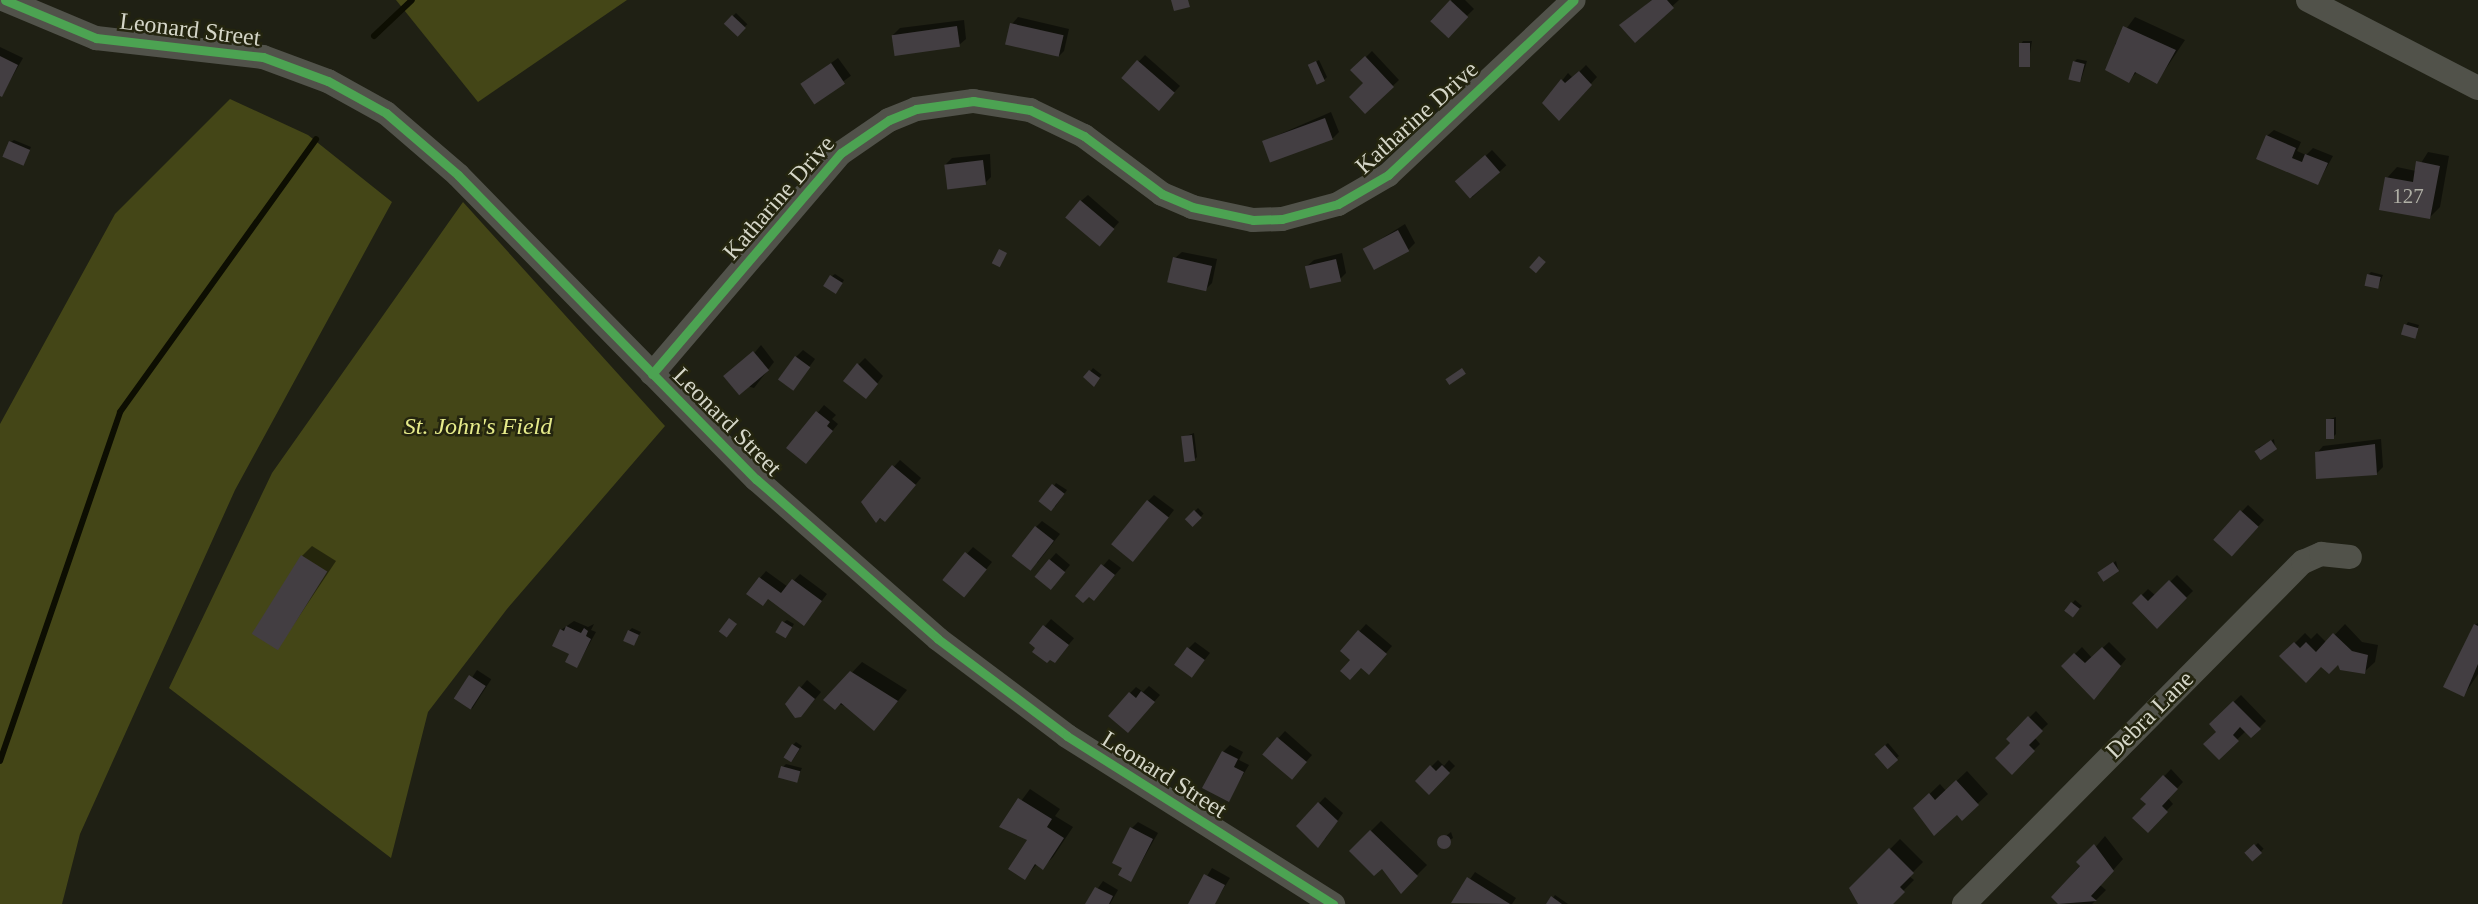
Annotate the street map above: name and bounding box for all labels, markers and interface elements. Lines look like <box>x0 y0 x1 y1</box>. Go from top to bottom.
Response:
street label: Leonard Street <box>118 7 262 53</box>
street label: Katharine Drive <box>1350 55 1484 181</box>
street label: Katharine Drive <box>717 130 841 266</box>
house number: 127 <box>2392 183 2424 209</box>
street label: Leonard Street <box>667 362 787 482</box>
park label: St. John's Field <box>404 413 552 441</box>
street label: Debra Lane <box>2100 665 2200 765</box>
street label: Leonard Street <box>1096 725 1232 825</box>

